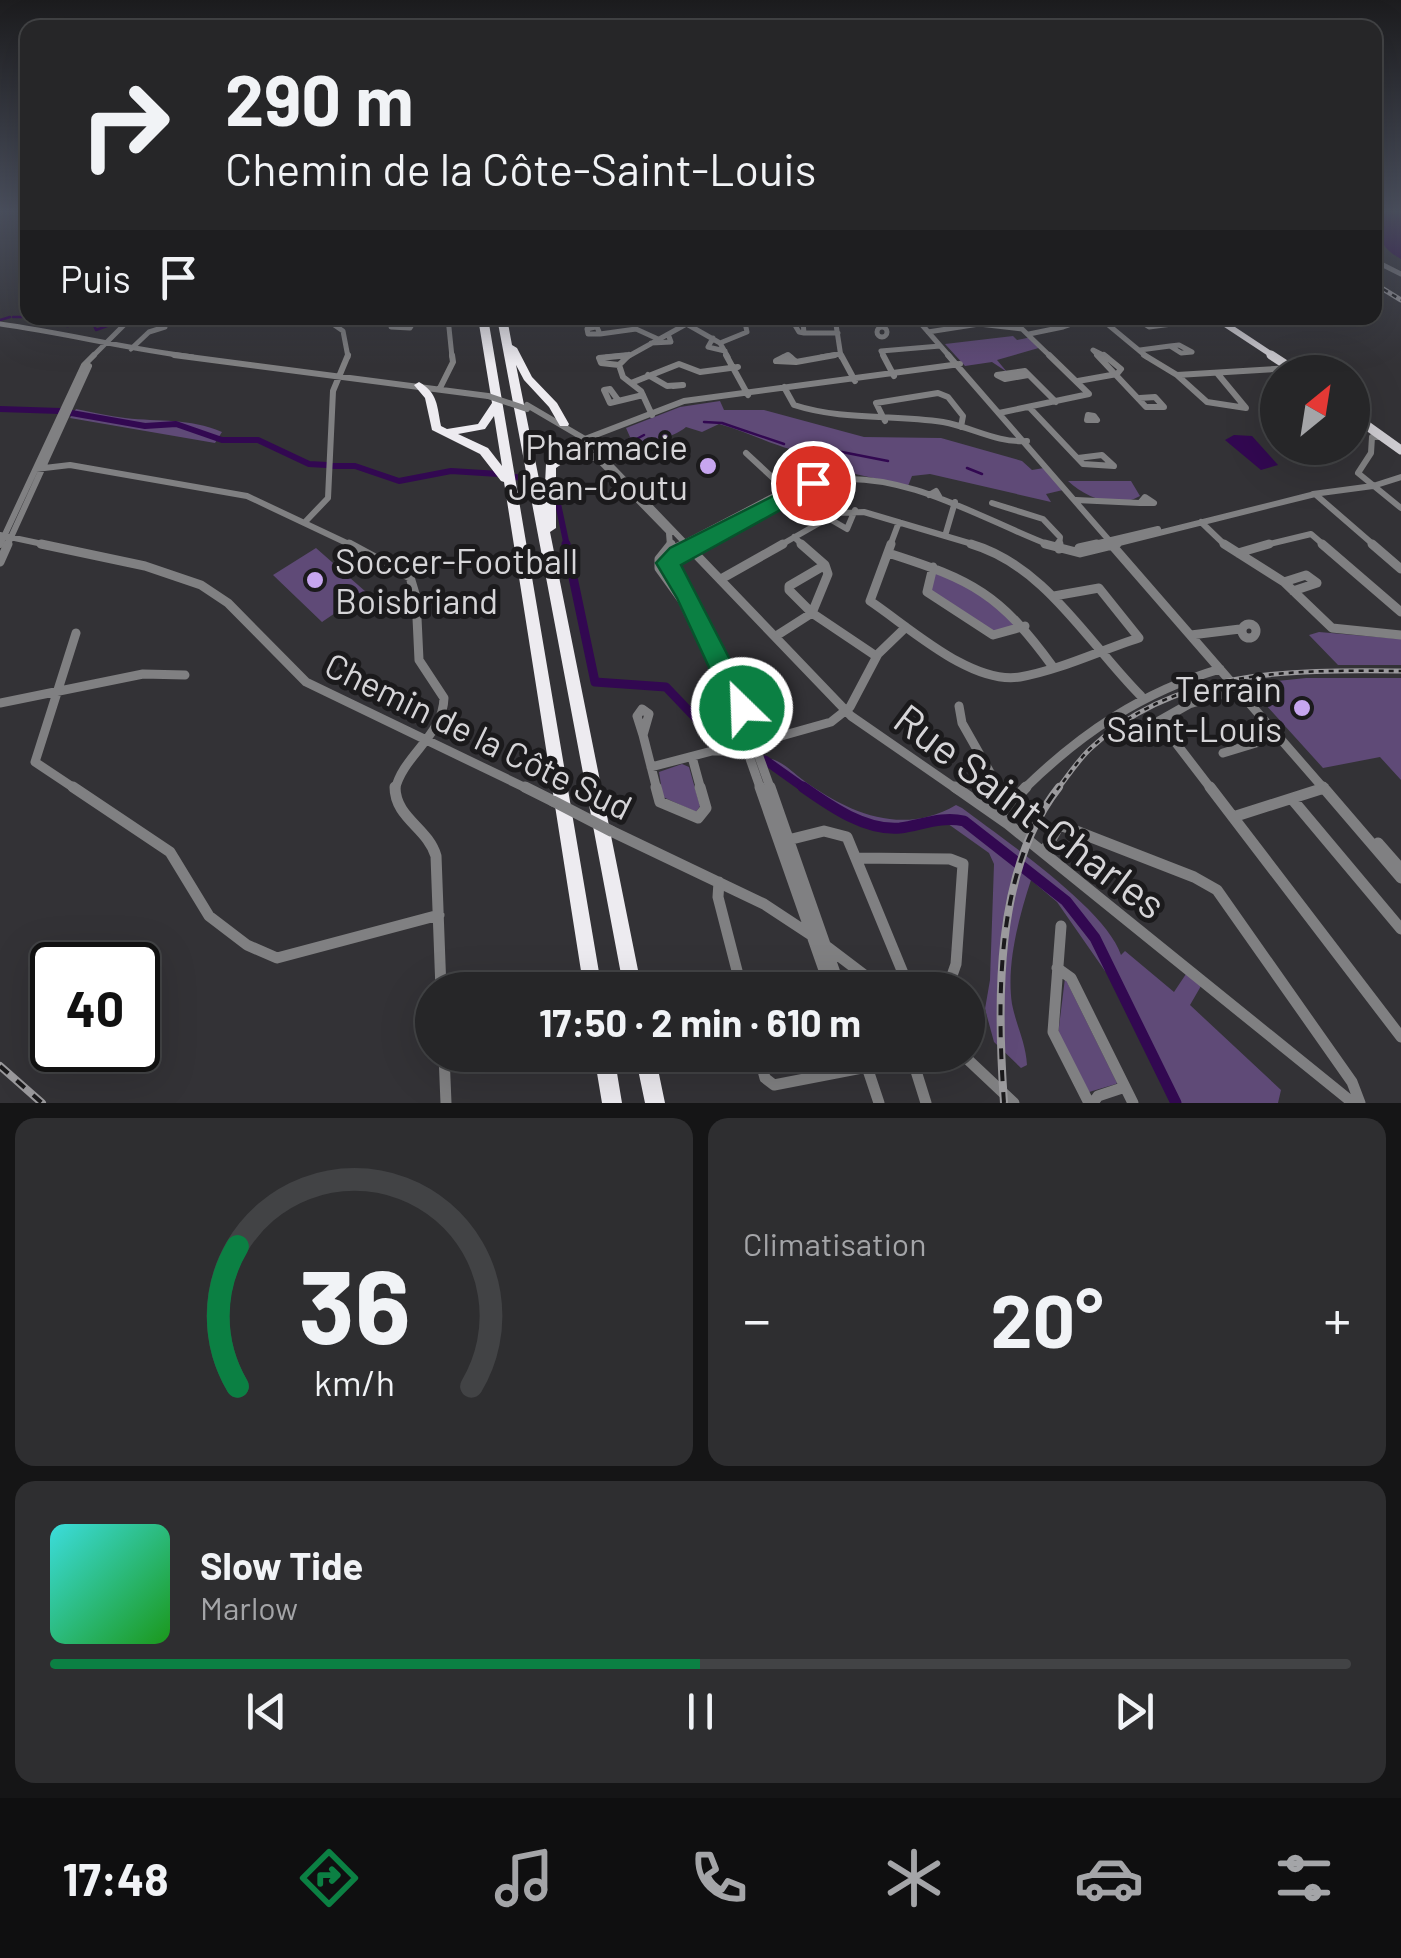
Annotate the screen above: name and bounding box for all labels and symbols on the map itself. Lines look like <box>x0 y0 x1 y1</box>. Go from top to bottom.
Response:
north arrow <box>1260 355 1370 465</box>
place label: Pharmacie Jean-Coutu <box>508 425 688 507</box>
pin <box>771 441 856 526</box>
marker: Pharmacie Jean-Coutu <box>697 455 719 477</box>
place label: Soccer-Football Boisbriand <box>335 539 578 621</box>
marker: Soccer-Football Boisbriand <box>304 569 326 591</box>
street label: Chemin de la Côte Sud <box>319 642 639 828</box>
position arrow <box>690 656 794 760</box>
place label: Terrain Saint-Louis <box>1106 667 1282 749</box>
street label: Rue Saint-Charles <box>886 692 1176 928</box>
marker: Terrain Saint-Louis <box>1291 697 1313 719</box>
speed limit sign: 40 <box>30 942 160 1072</box>

